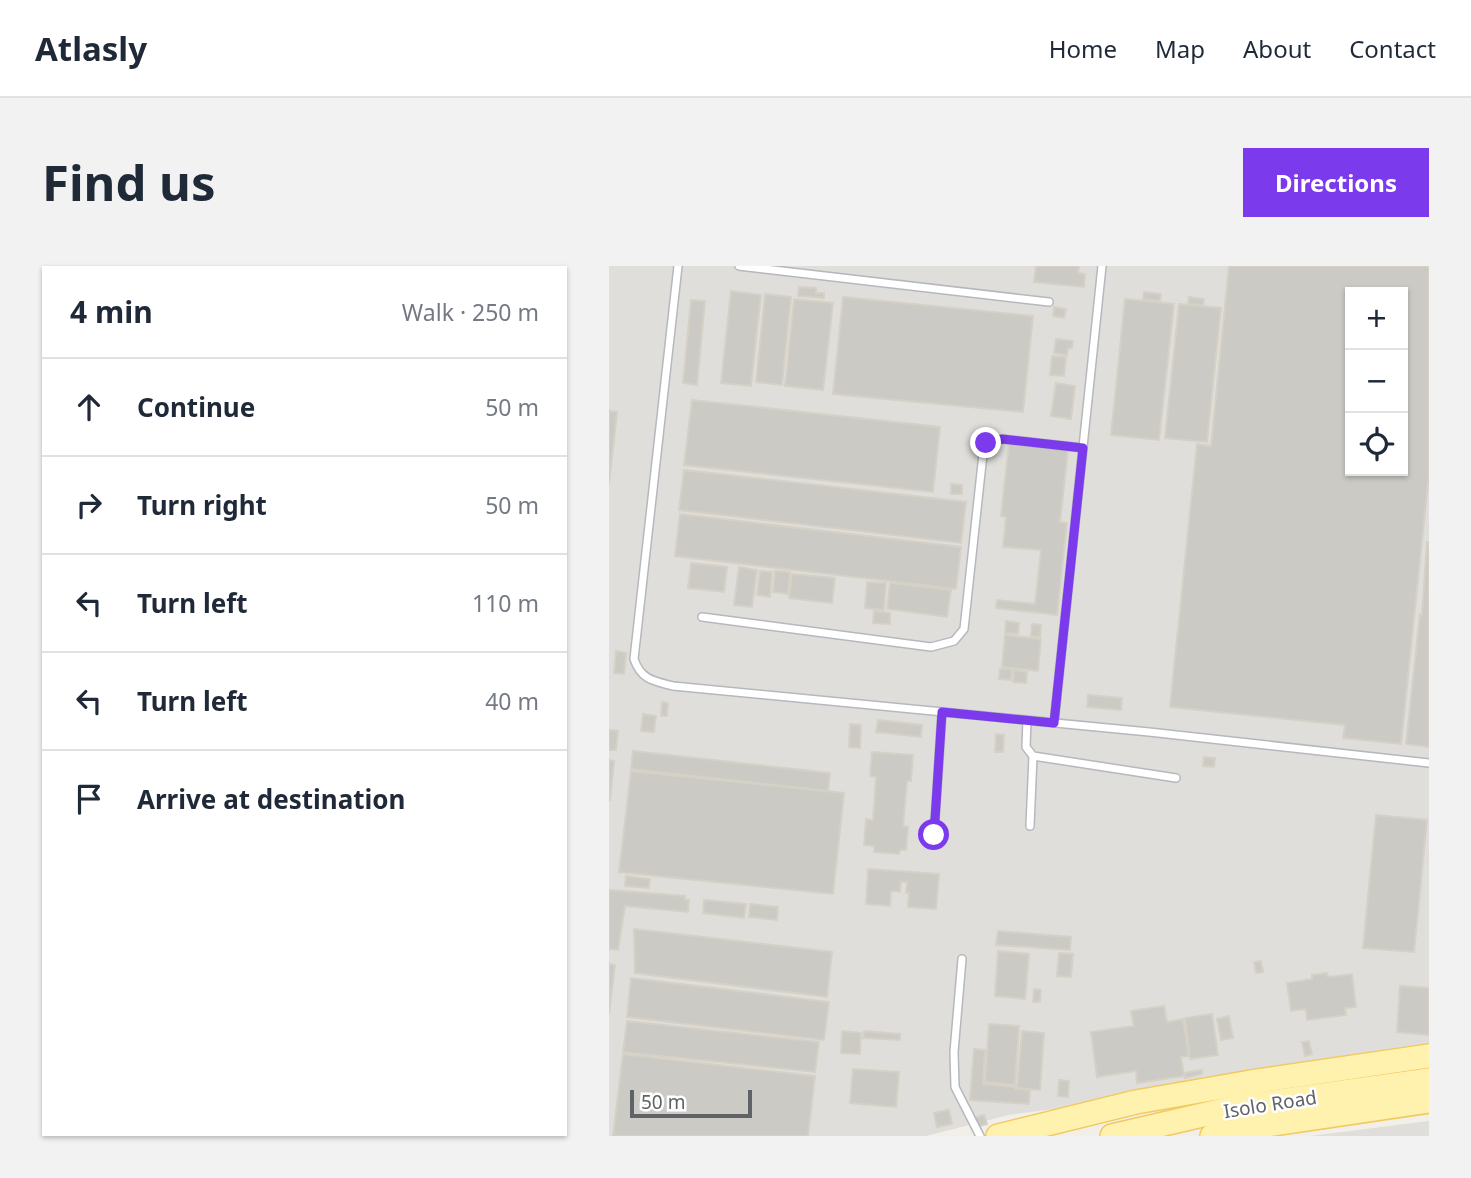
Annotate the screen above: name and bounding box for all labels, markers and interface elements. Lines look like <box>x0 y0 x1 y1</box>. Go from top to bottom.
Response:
text: Atlasly <box>35 26 147 71</box>
text: Home <box>1049 32 1117 65</box>
text: Map <box>1155 32 1205 65</box>
text: About <box>1243 32 1311 65</box>
text: Contact <box>1349 32 1436 65</box>
button: Directions <box>1243 148 1429 217</box>
text: Find us <box>42 149 216 215</box>
map controls <box>1345 287 1408 476</box>
button: + <box>1345 287 1408 350</box>
text: 4 min <box>70 291 153 332</box>
text: Walk · 250 m <box>402 296 539 328</box>
button: − <box>1345 350 1408 413</box>
icon: ahead <box>70 388 108 426</box>
text: Continue <box>137 389 255 425</box>
text: 50 m <box>485 391 539 423</box>
button: locate <box>1345 413 1408 476</box>
route end <box>970 427 1001 458</box>
icon: right <box>70 486 108 524</box>
text: Turn right <box>137 487 267 523</box>
text: 50 m <box>485 489 539 521</box>
icon: left <box>70 584 108 622</box>
text: Turn left <box>137 585 248 621</box>
text: 110 m <box>472 587 539 619</box>
icon: left <box>70 682 108 720</box>
text: Turn left <box>137 683 248 719</box>
text: 40 m <box>485 685 539 717</box>
icon: arrive <box>70 780 108 818</box>
text: Arrive at destination <box>137 781 406 817</box>
route start <box>918 819 949 850</box>
street label: Isolo Road <box>1222 1084 1318 1124</box>
scale bar <box>630 1087 753 1119</box>
text: 50 m <box>641 1089 685 1115</box>

